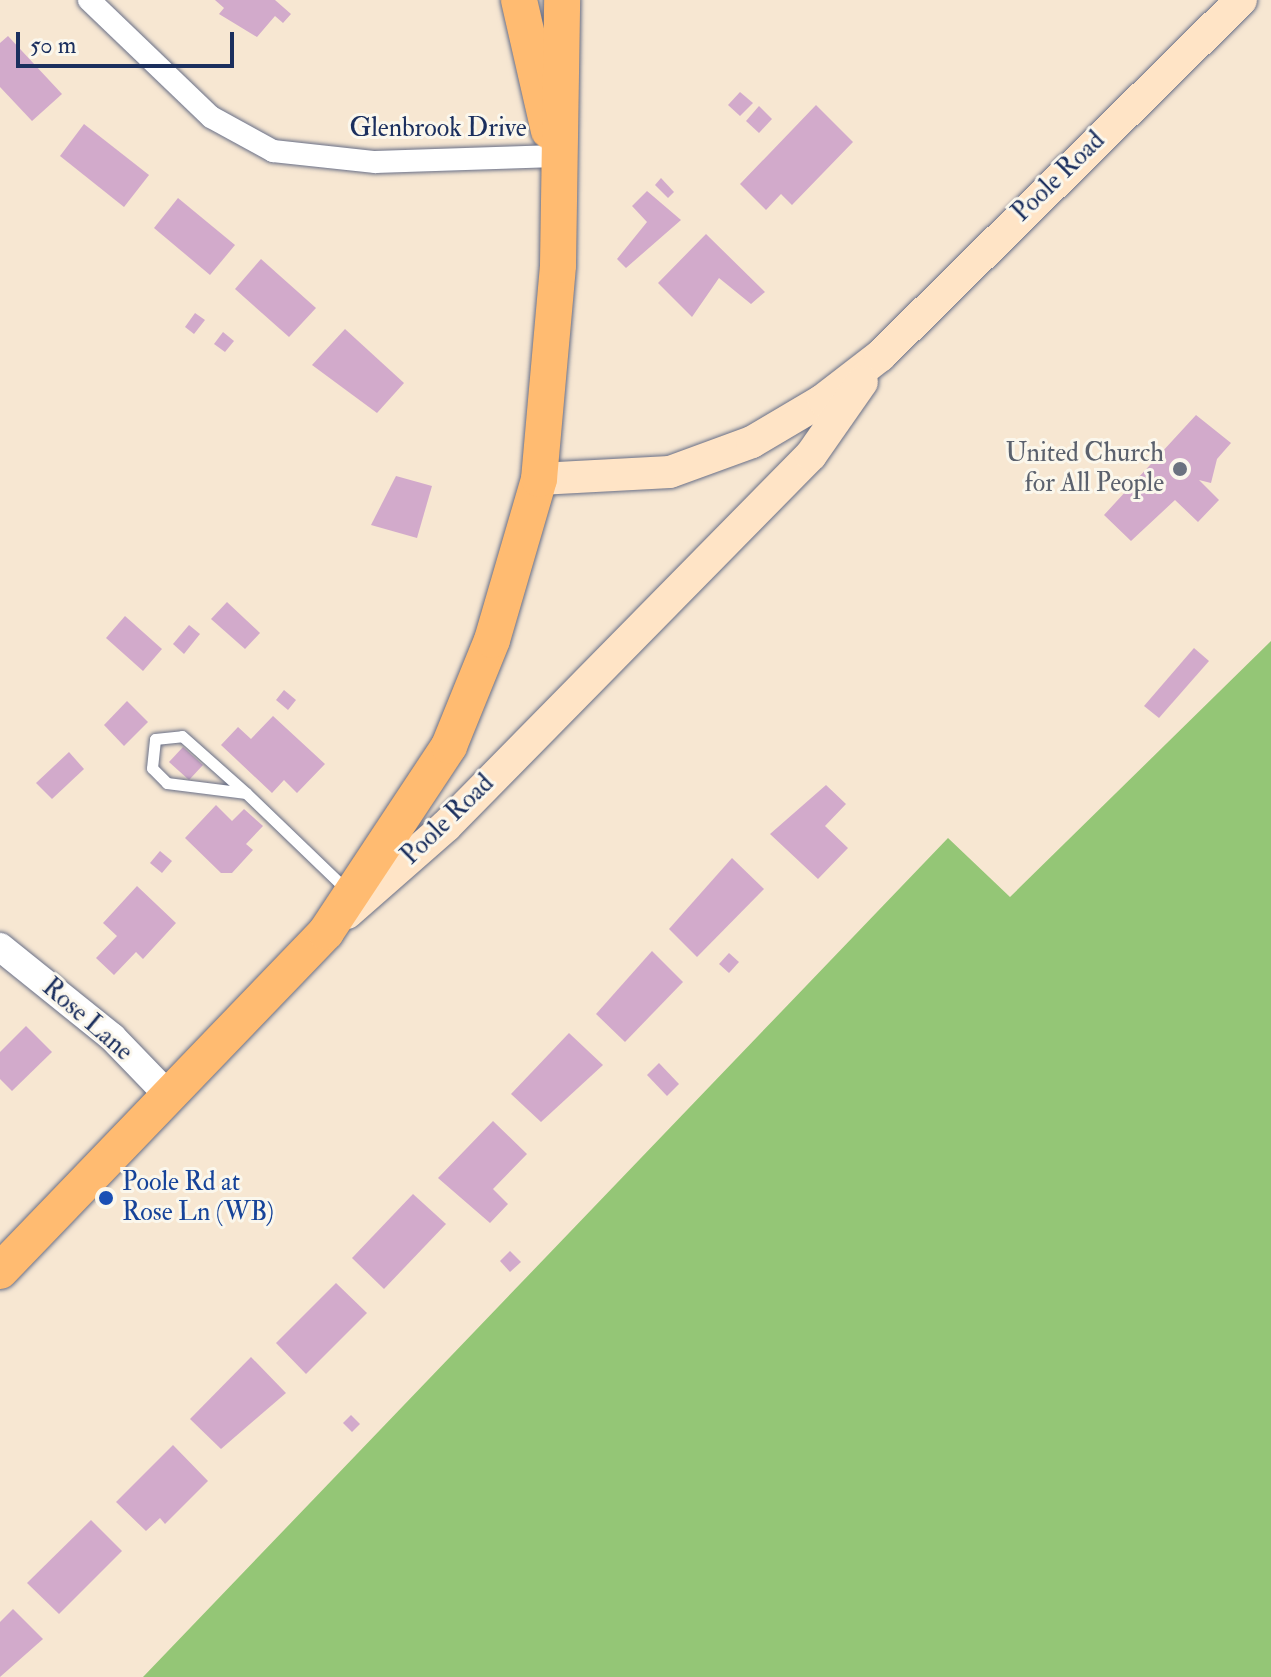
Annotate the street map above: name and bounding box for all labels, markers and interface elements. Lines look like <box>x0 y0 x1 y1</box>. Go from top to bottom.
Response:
scale bar <box>20 16 238 66</box>
text: 50 m <box>30 30 76 61</box>
street label: Glenbrook Drive <box>349 113 527 145</box>
street label: Poole Road <box>1006 125 1112 229</box>
place label: United Church for All People <box>1005 438 1164 500</box>
marker: United Church for All People <box>1171 460 1189 478</box>
street label: Poole Road <box>395 768 501 872</box>
street label: Rose Lane <box>35 972 139 1068</box>
place label: Poole Rd at Rose Ln (WB) <box>122 1167 274 1228</box>
marker: Poole Rd at Rose Ln (WB) <box>97 1189 115 1207</box>

